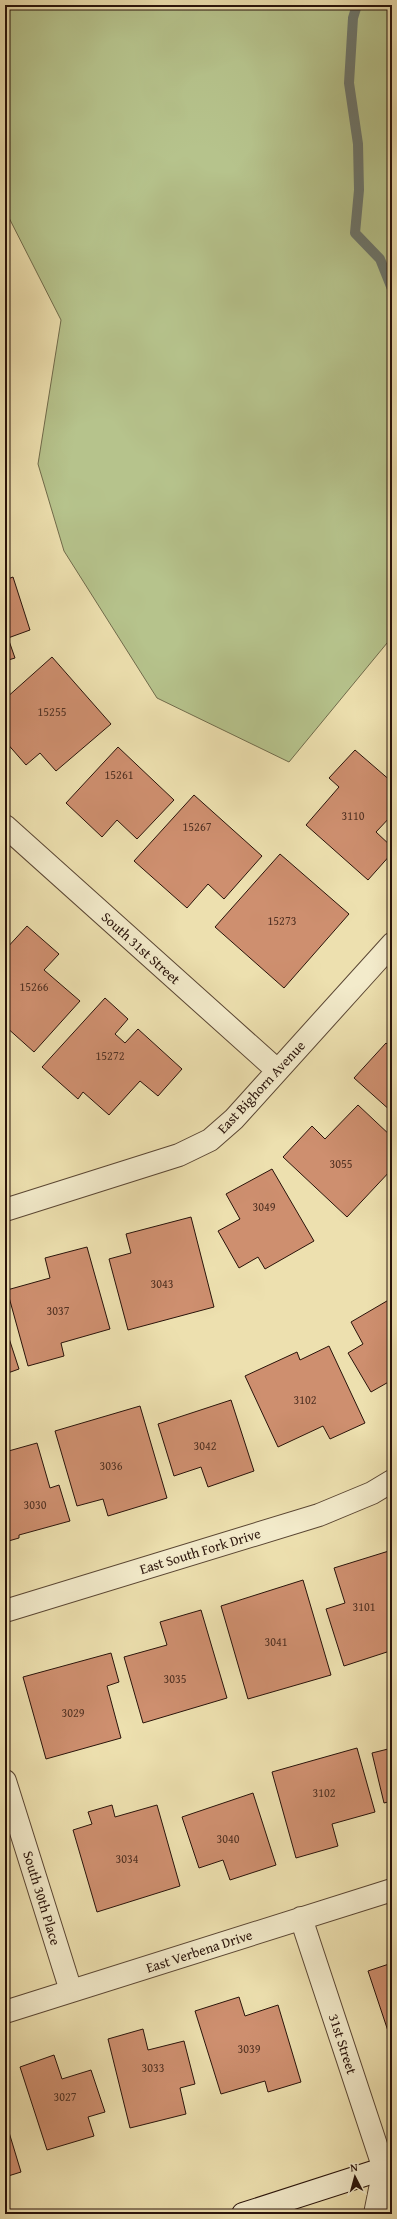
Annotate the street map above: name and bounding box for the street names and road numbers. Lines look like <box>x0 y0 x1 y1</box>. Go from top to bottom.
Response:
street label: South 31st Street <box>97 907 185 989</box>
street label: East Bighorn Avenue <box>212 1036 310 1138</box>
street label: East South Fork Drive <box>137 1523 263 1579</box>
street label: South 30th Place <box>18 1848 66 1948</box>
street label: East Verbena Drive <box>143 1924 255 1978</box>
street label: 31st Street <box>324 2011 362 2077</box>

